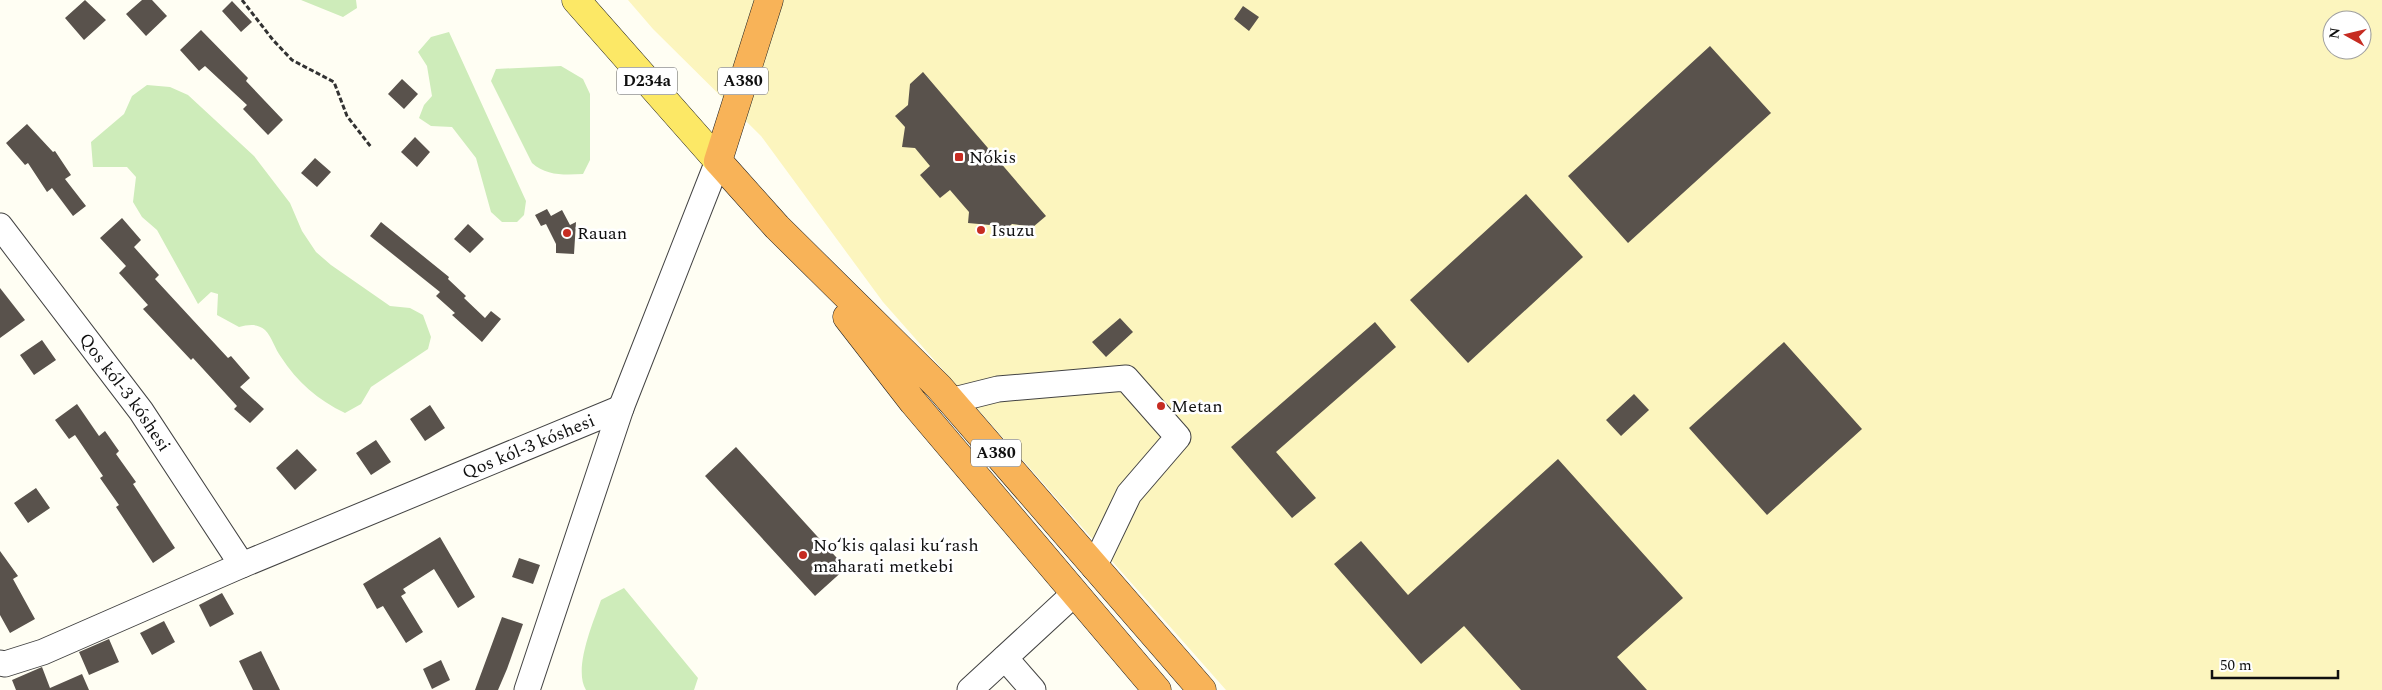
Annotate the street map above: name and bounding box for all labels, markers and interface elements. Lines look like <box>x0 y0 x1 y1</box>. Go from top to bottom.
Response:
north arrow <box>2322 10 2372 60</box>
text: N <box>2323 26 2346 40</box>
road number: D234a <box>617 68 677 94</box>
road number: A380 <box>718 68 768 94</box>
place label: Nókis <box>969 144 1016 171</box>
marker: Nókis <box>953 151 965 163</box>
place label: Isuzu <box>991 217 1035 244</box>
place label: Rauan <box>577 220 627 247</box>
marker: Isuzu <box>975 224 987 236</box>
marker: Rauan <box>561 227 573 239</box>
street label: Qos kól-3 kóshesi <box>73 327 178 457</box>
place label: Metan <box>1171 393 1223 420</box>
marker: Metan <box>1155 400 1167 412</box>
street label: Qos kól-3 kóshesi <box>458 407 599 486</box>
road number: A380 <box>971 439 1021 466</box>
place label: Noʻkis qalasi kuʻrash maharati metkebi <box>813 532 979 580</box>
marker: Noʻkis qalasi kuʻrash maharati metkebi <box>797 549 809 561</box>
scale bar <box>2212 648 2338 680</box>
text: 50 m <box>2220 654 2252 677</box>

